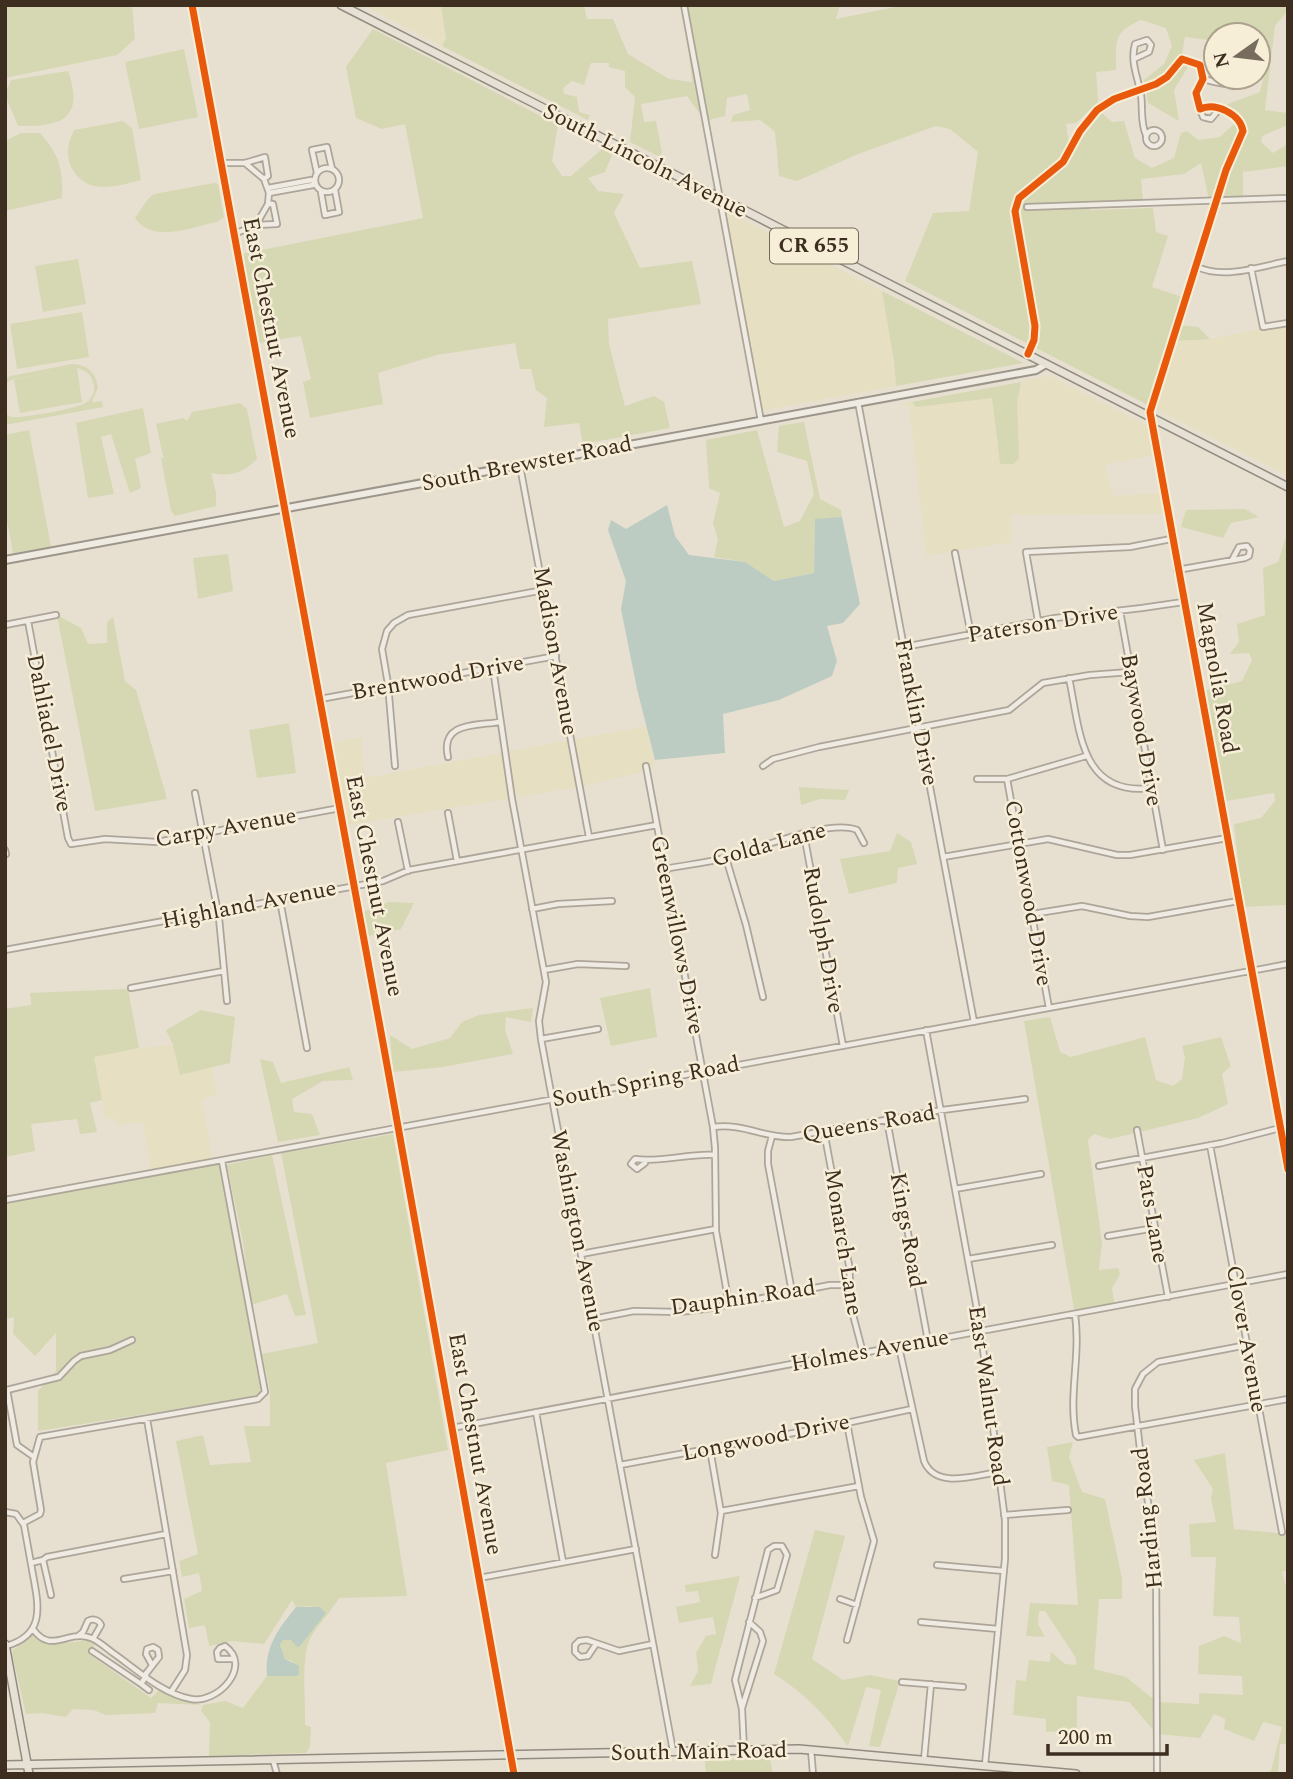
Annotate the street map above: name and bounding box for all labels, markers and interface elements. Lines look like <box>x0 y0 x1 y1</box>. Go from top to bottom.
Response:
north arrow <box>1202 21 1272 91</box>
text: N <box>1206 49 1238 71</box>
street label: South Lincoln Avenue <box>537 94 753 228</box>
street label: East Chestnut Avenue <box>232 214 310 442</box>
road number: CR 655 <box>770 229 858 264</box>
street label: South Brewster Road <box>419 426 635 502</box>
street label: Madison Avenue <box>523 564 587 738</box>
street label: Paterson Drive <box>965 595 1121 653</box>
street label: Magnolia Road <box>1186 599 1248 757</box>
street label: Franklin Drive <box>885 635 947 789</box>
street label: Brentwood Drive <box>349 646 527 710</box>
street label: Dahliadel Drive <box>17 651 81 815</box>
street label: Baywood Drive <box>1110 651 1172 809</box>
street label: East Chestnut Avenue <box>335 772 413 1000</box>
street label: Cottonwood Drive <box>994 797 1062 989</box>
street label: Carpy Avenue <box>153 798 299 858</box>
street label: Golda Lane <box>708 813 830 877</box>
street label: Greenwillows Drive <box>641 833 713 1037</box>
street label: Rudolph Drive <box>793 864 853 1016</box>
street label: Highland Avenue <box>159 871 339 939</box>
street label: South Spring Road <box>549 1047 743 1117</box>
street label: Queens Road <box>800 1095 938 1153</box>
street label: Washington Avenue <box>540 1127 614 1335</box>
street label: Pats Lane <box>1126 1162 1178 1266</box>
street label: Monarch Lane <box>814 1166 872 1318</box>
street label: Kings Road <box>880 1170 934 1291</box>
street label: Clover Avenue <box>1216 1263 1276 1415</box>
street label: Dauphin Road <box>668 1270 818 1326</box>
street label: East Walnut Road <box>958 1304 1018 1489</box>
street label: Holmes Avenue <box>788 1320 952 1382</box>
street label: East Chestnut Avenue <box>438 1330 512 1558</box>
street label: Longwood Drive <box>679 1405 853 1471</box>
street label: Harding Road <box>1123 1445 1173 1591</box>
scale bar <box>1048 1712 1167 1756</box>
text: 200 m <box>1058 1722 1113 1754</box>
street label: South Main Road <box>610 1733 788 1771</box>

